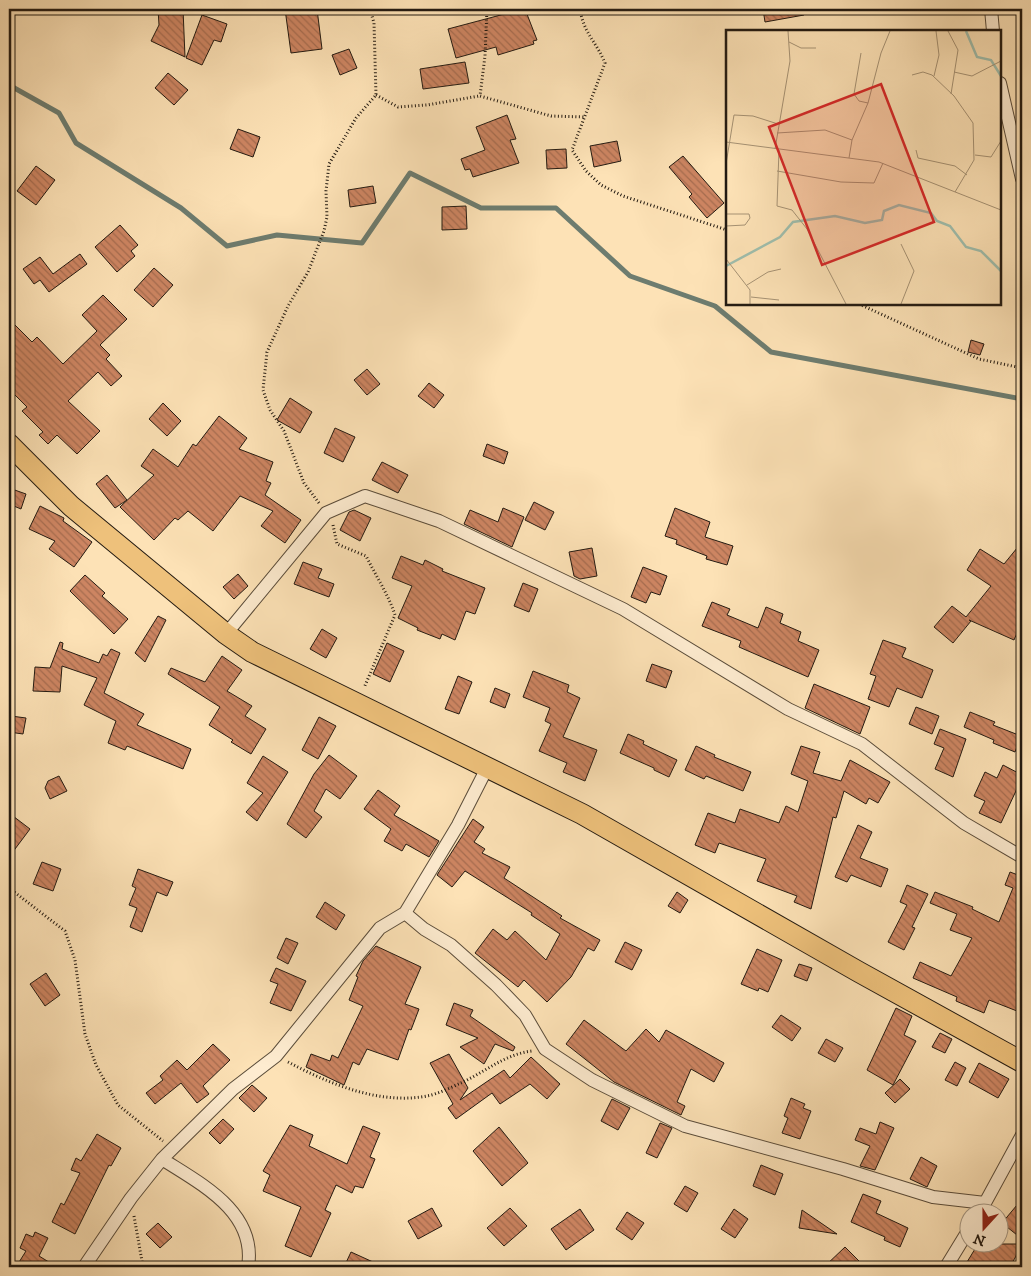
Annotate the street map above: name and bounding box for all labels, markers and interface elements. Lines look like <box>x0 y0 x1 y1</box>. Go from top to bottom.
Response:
inset map <box>726 30 1001 305</box>
north arrow <box>958 1204 1008 1254</box>
text: N <box>971 1229 988 1250</box>

